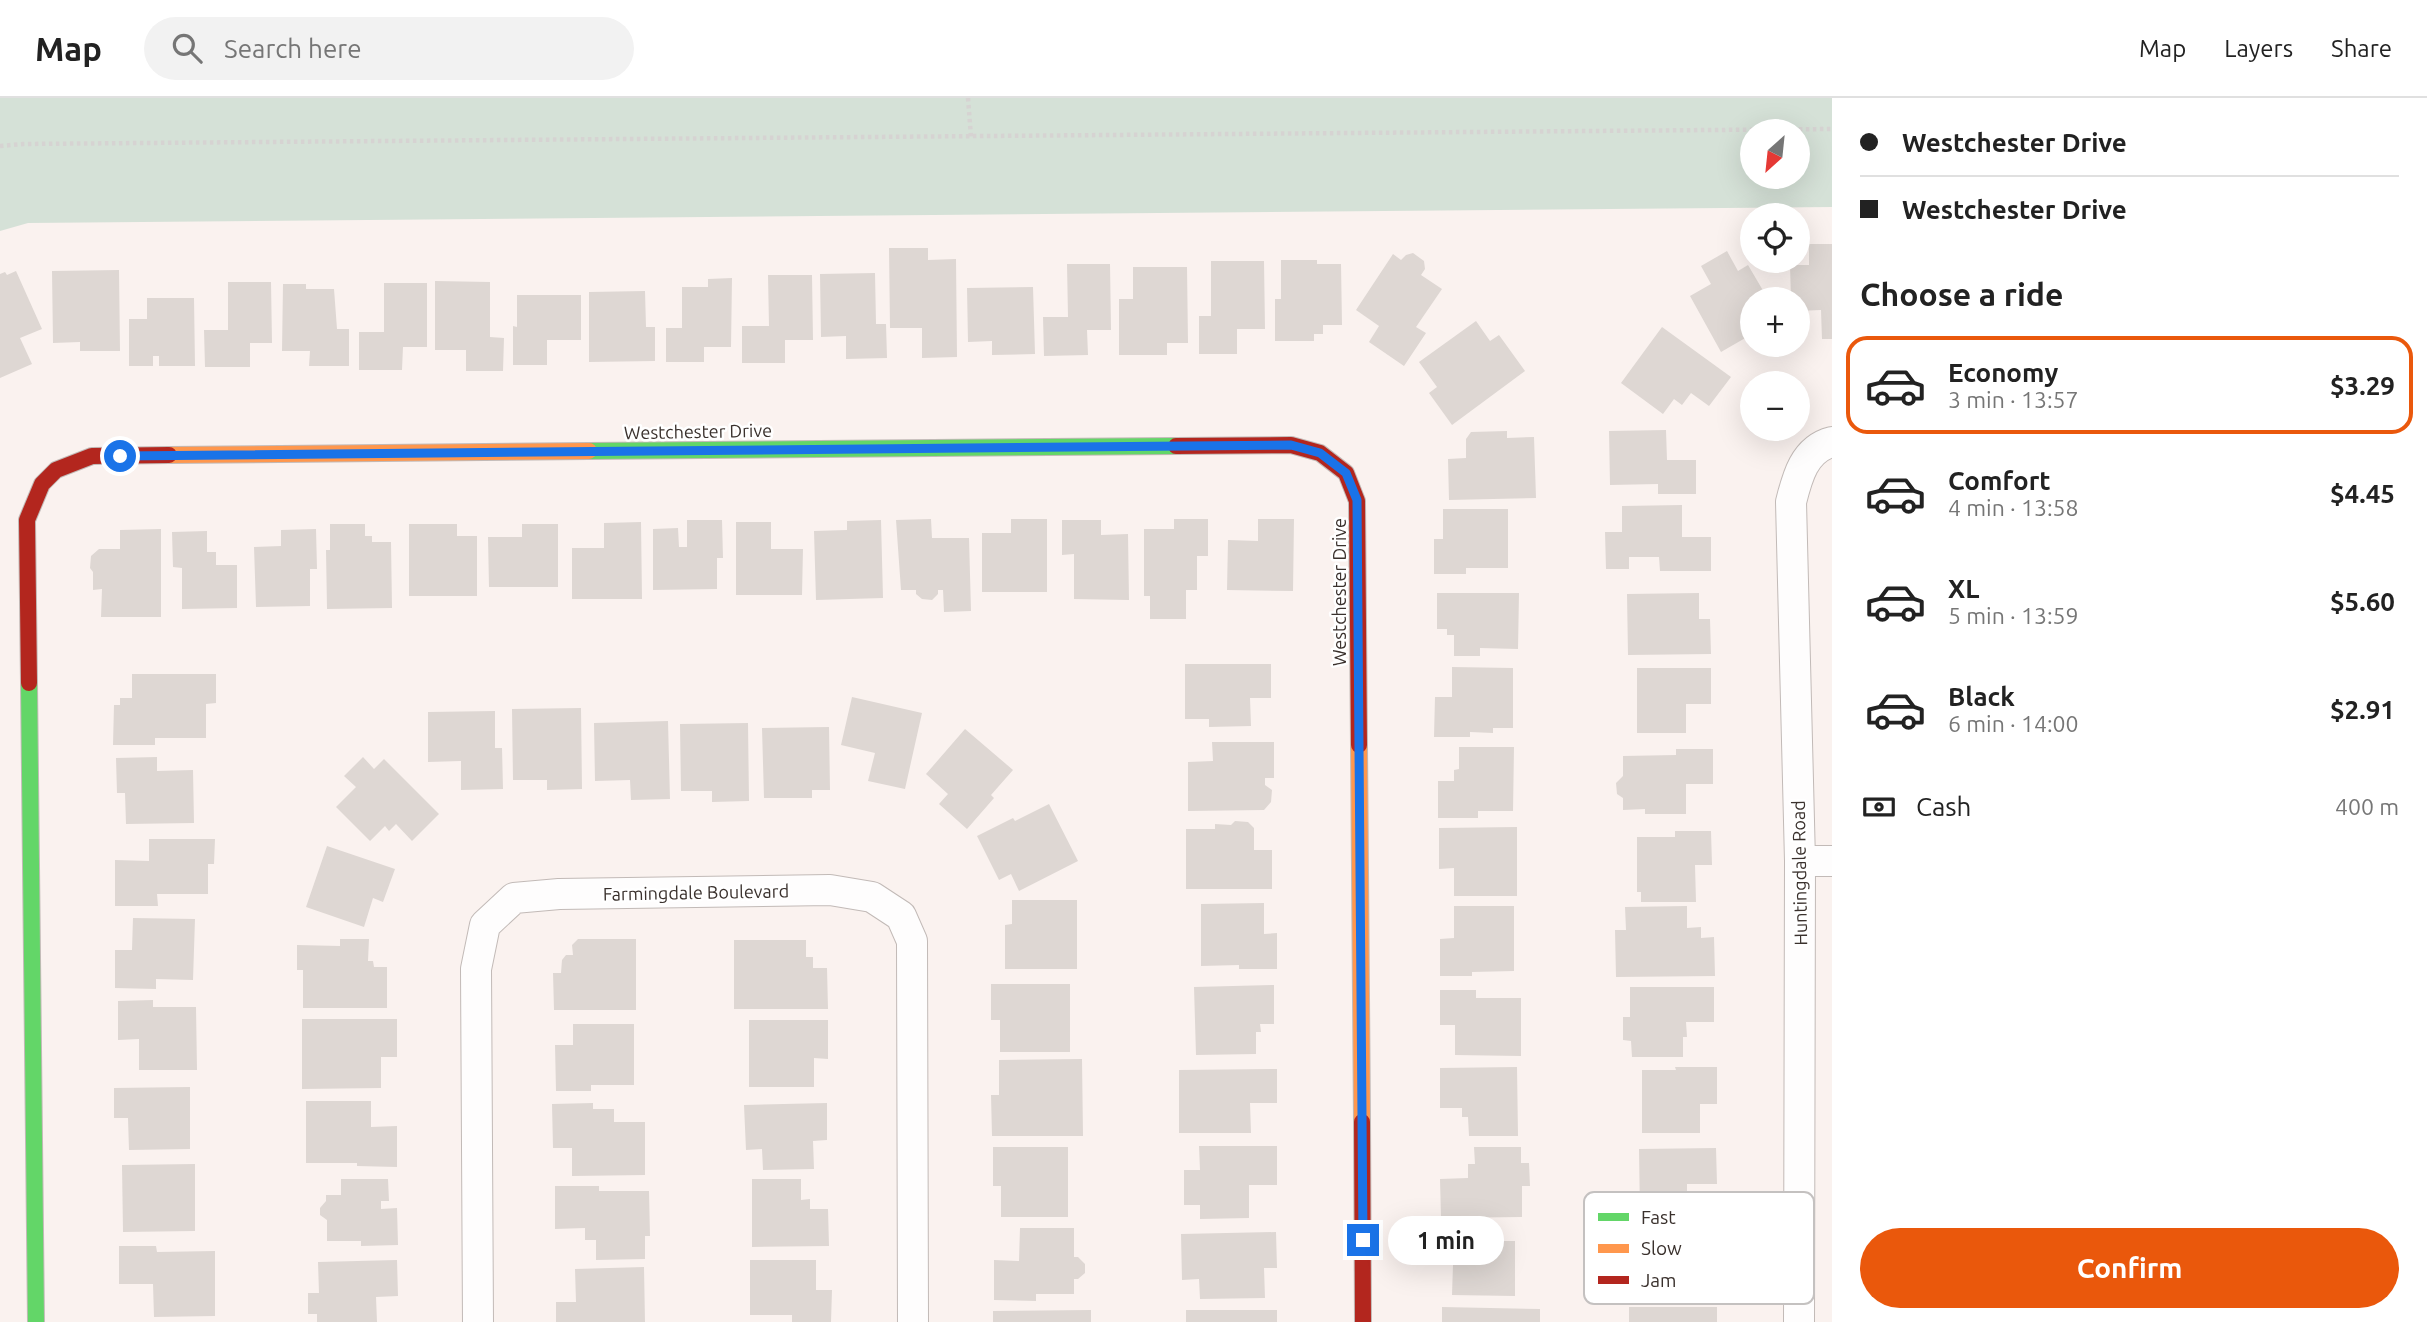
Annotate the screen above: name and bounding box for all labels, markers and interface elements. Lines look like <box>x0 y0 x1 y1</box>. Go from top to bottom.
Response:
search box <box>144 17 634 80</box>
icon: search <box>168 29 206 67</box>
text: Map <box>35 30 102 67</box>
text: Search here <box>224 34 362 63</box>
text: Map <box>2139 35 2186 62</box>
text: Layers <box>2224 35 2293 62</box>
text: Share <box>2331 35 2392 62</box>
north arrow <box>1740 119 1810 189</box>
map controls <box>1740 119 1810 441</box>
text: Westchester Drive <box>1902 128 2127 157</box>
text: Westchester Drive <box>1902 195 2127 224</box>
button: locate <box>1740 203 1810 273</box>
text: Choose a ride <box>1860 276 2063 312</box>
button: + <box>1740 287 1810 357</box>
icon: car <box>1864 354 1927 417</box>
text: Economy <box>1948 358 2058 387</box>
button: − <box>1740 371 1810 441</box>
text: $3.29 <box>2330 371 2395 400</box>
text: 3 min · 13:57 <box>1948 387 2079 412</box>
street label: Westchester Drive <box>624 420 772 442</box>
route start <box>104 440 136 472</box>
icon: car <box>1864 462 1927 525</box>
text: Comfort <box>1948 466 2051 495</box>
text: $4.45 <box>2330 479 2395 508</box>
text: 4 min · 13:58 <box>1948 495 2079 520</box>
street label: Westchester Drive <box>1329 518 1349 666</box>
icon: car <box>1864 570 1927 633</box>
text: XL <box>1948 574 1979 603</box>
text: $5.60 <box>2330 587 2395 616</box>
text: 5 min · 13:59 <box>1948 603 2079 628</box>
icon: car <box>1864 678 1927 741</box>
text: Black <box>1948 682 2015 711</box>
text: $2.91 <box>2330 695 2395 724</box>
text: 6 min · 14:00 <box>1948 711 2079 736</box>
icon: cash <box>1860 788 1898 826</box>
text: Cash <box>1916 792 1971 821</box>
text: 400 m <box>2335 794 2399 819</box>
street label: Huntingdale Road <box>1788 800 1810 946</box>
street label: Farmingdale Boulevard <box>603 880 789 904</box>
legend <box>1584 1192 1814 1304</box>
text: Fast <box>1641 1206 1676 1228</box>
callout: 1 min <box>1388 1216 1503 1264</box>
route end <box>1347 1224 1379 1256</box>
text: 1 min <box>1417 1228 1475 1253</box>
button: Confirm <box>1860 1228 2399 1308</box>
text: Slow <box>1641 1237 1682 1259</box>
text: Jam <box>1641 1269 1677 1291</box>

